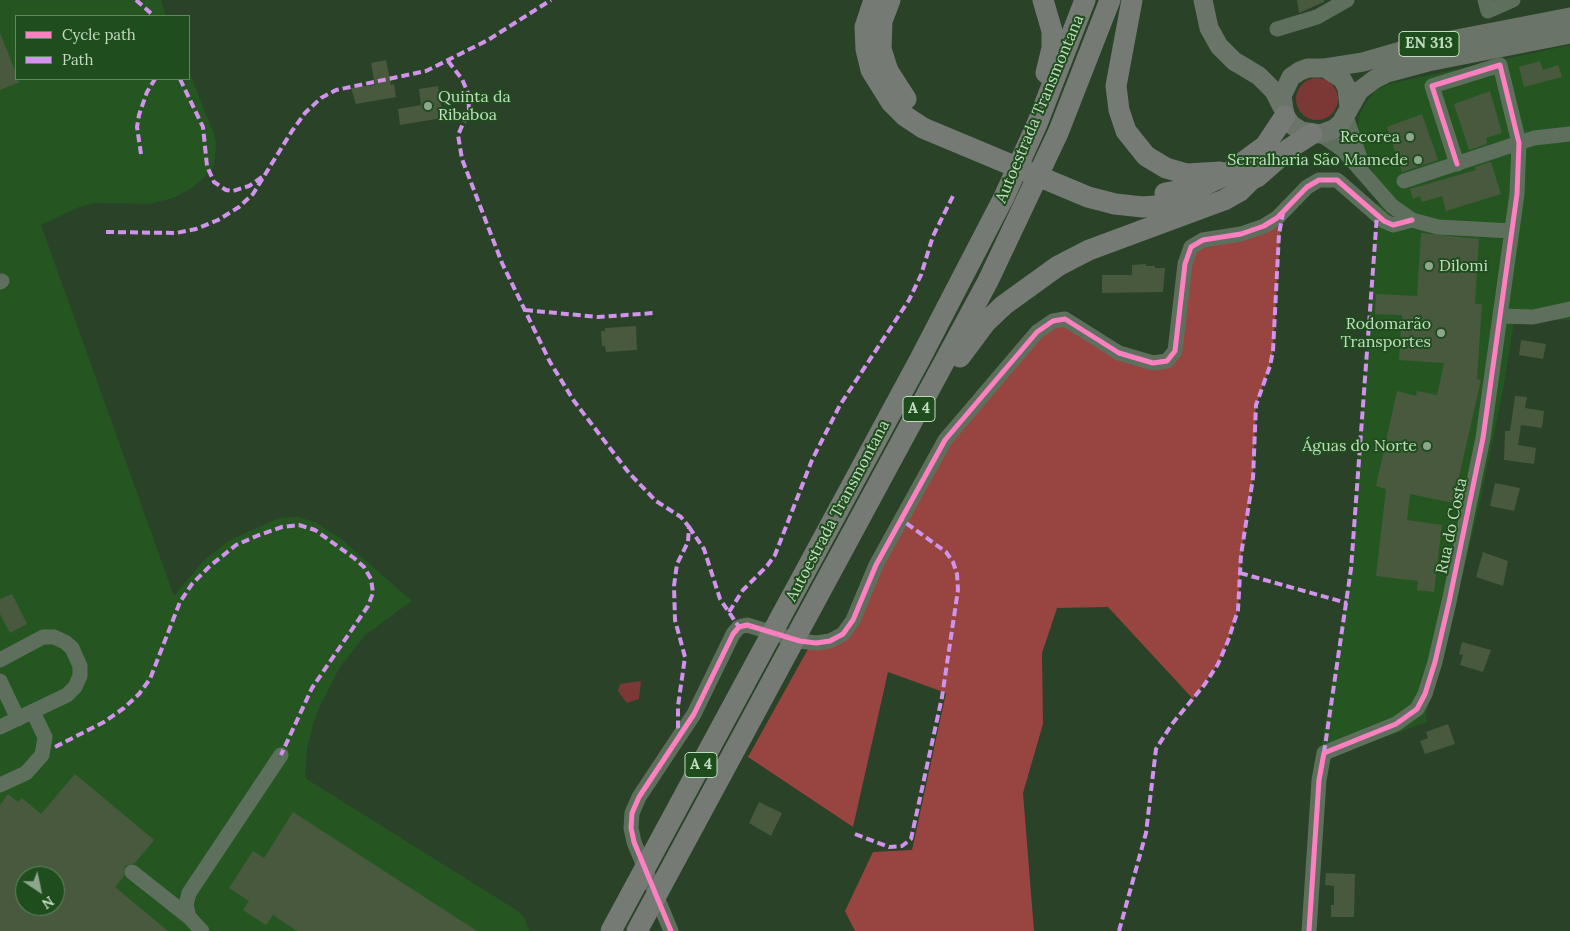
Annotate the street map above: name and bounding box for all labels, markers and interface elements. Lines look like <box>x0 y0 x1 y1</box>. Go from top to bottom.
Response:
street label: Autoestrada Transmontana <box>992 12 1088 206</box>
legend <box>15 15 190 80</box>
text: Cycle path <box>62 25 136 44</box>
road number: EN 313 <box>1399 32 1459 56</box>
text: Path <box>62 50 93 69</box>
place label: Quinta da Ribaboa <box>438 87 511 125</box>
marker: Quinta da Ribaboa <box>422 100 434 112</box>
place label: Recorea <box>1340 127 1400 147</box>
marker: Recorea <box>1404 131 1416 143</box>
place label: Serralharia São Mamede <box>1227 150 1408 170</box>
marker: Serralharia São Mamede <box>1412 154 1424 166</box>
place label: Dilomi <box>1439 256 1488 276</box>
marker: Dilomi <box>1423 260 1435 272</box>
place label: Rodomarão Transportes <box>1341 314 1431 352</box>
marker: Rodomarão Transportes <box>1435 327 1447 339</box>
road number: A 4 <box>903 396 935 422</box>
street label: Autoestrada Transmontana <box>782 417 894 605</box>
place label: Águas do Norte <box>1302 436 1417 456</box>
marker: Águas do Norte <box>1421 440 1433 452</box>
street label: Rua do Costa <box>1432 476 1472 576</box>
road number: A 4 <box>685 752 717 778</box>
north arrow <box>15 866 65 916</box>
text: N <box>38 892 57 913</box>

